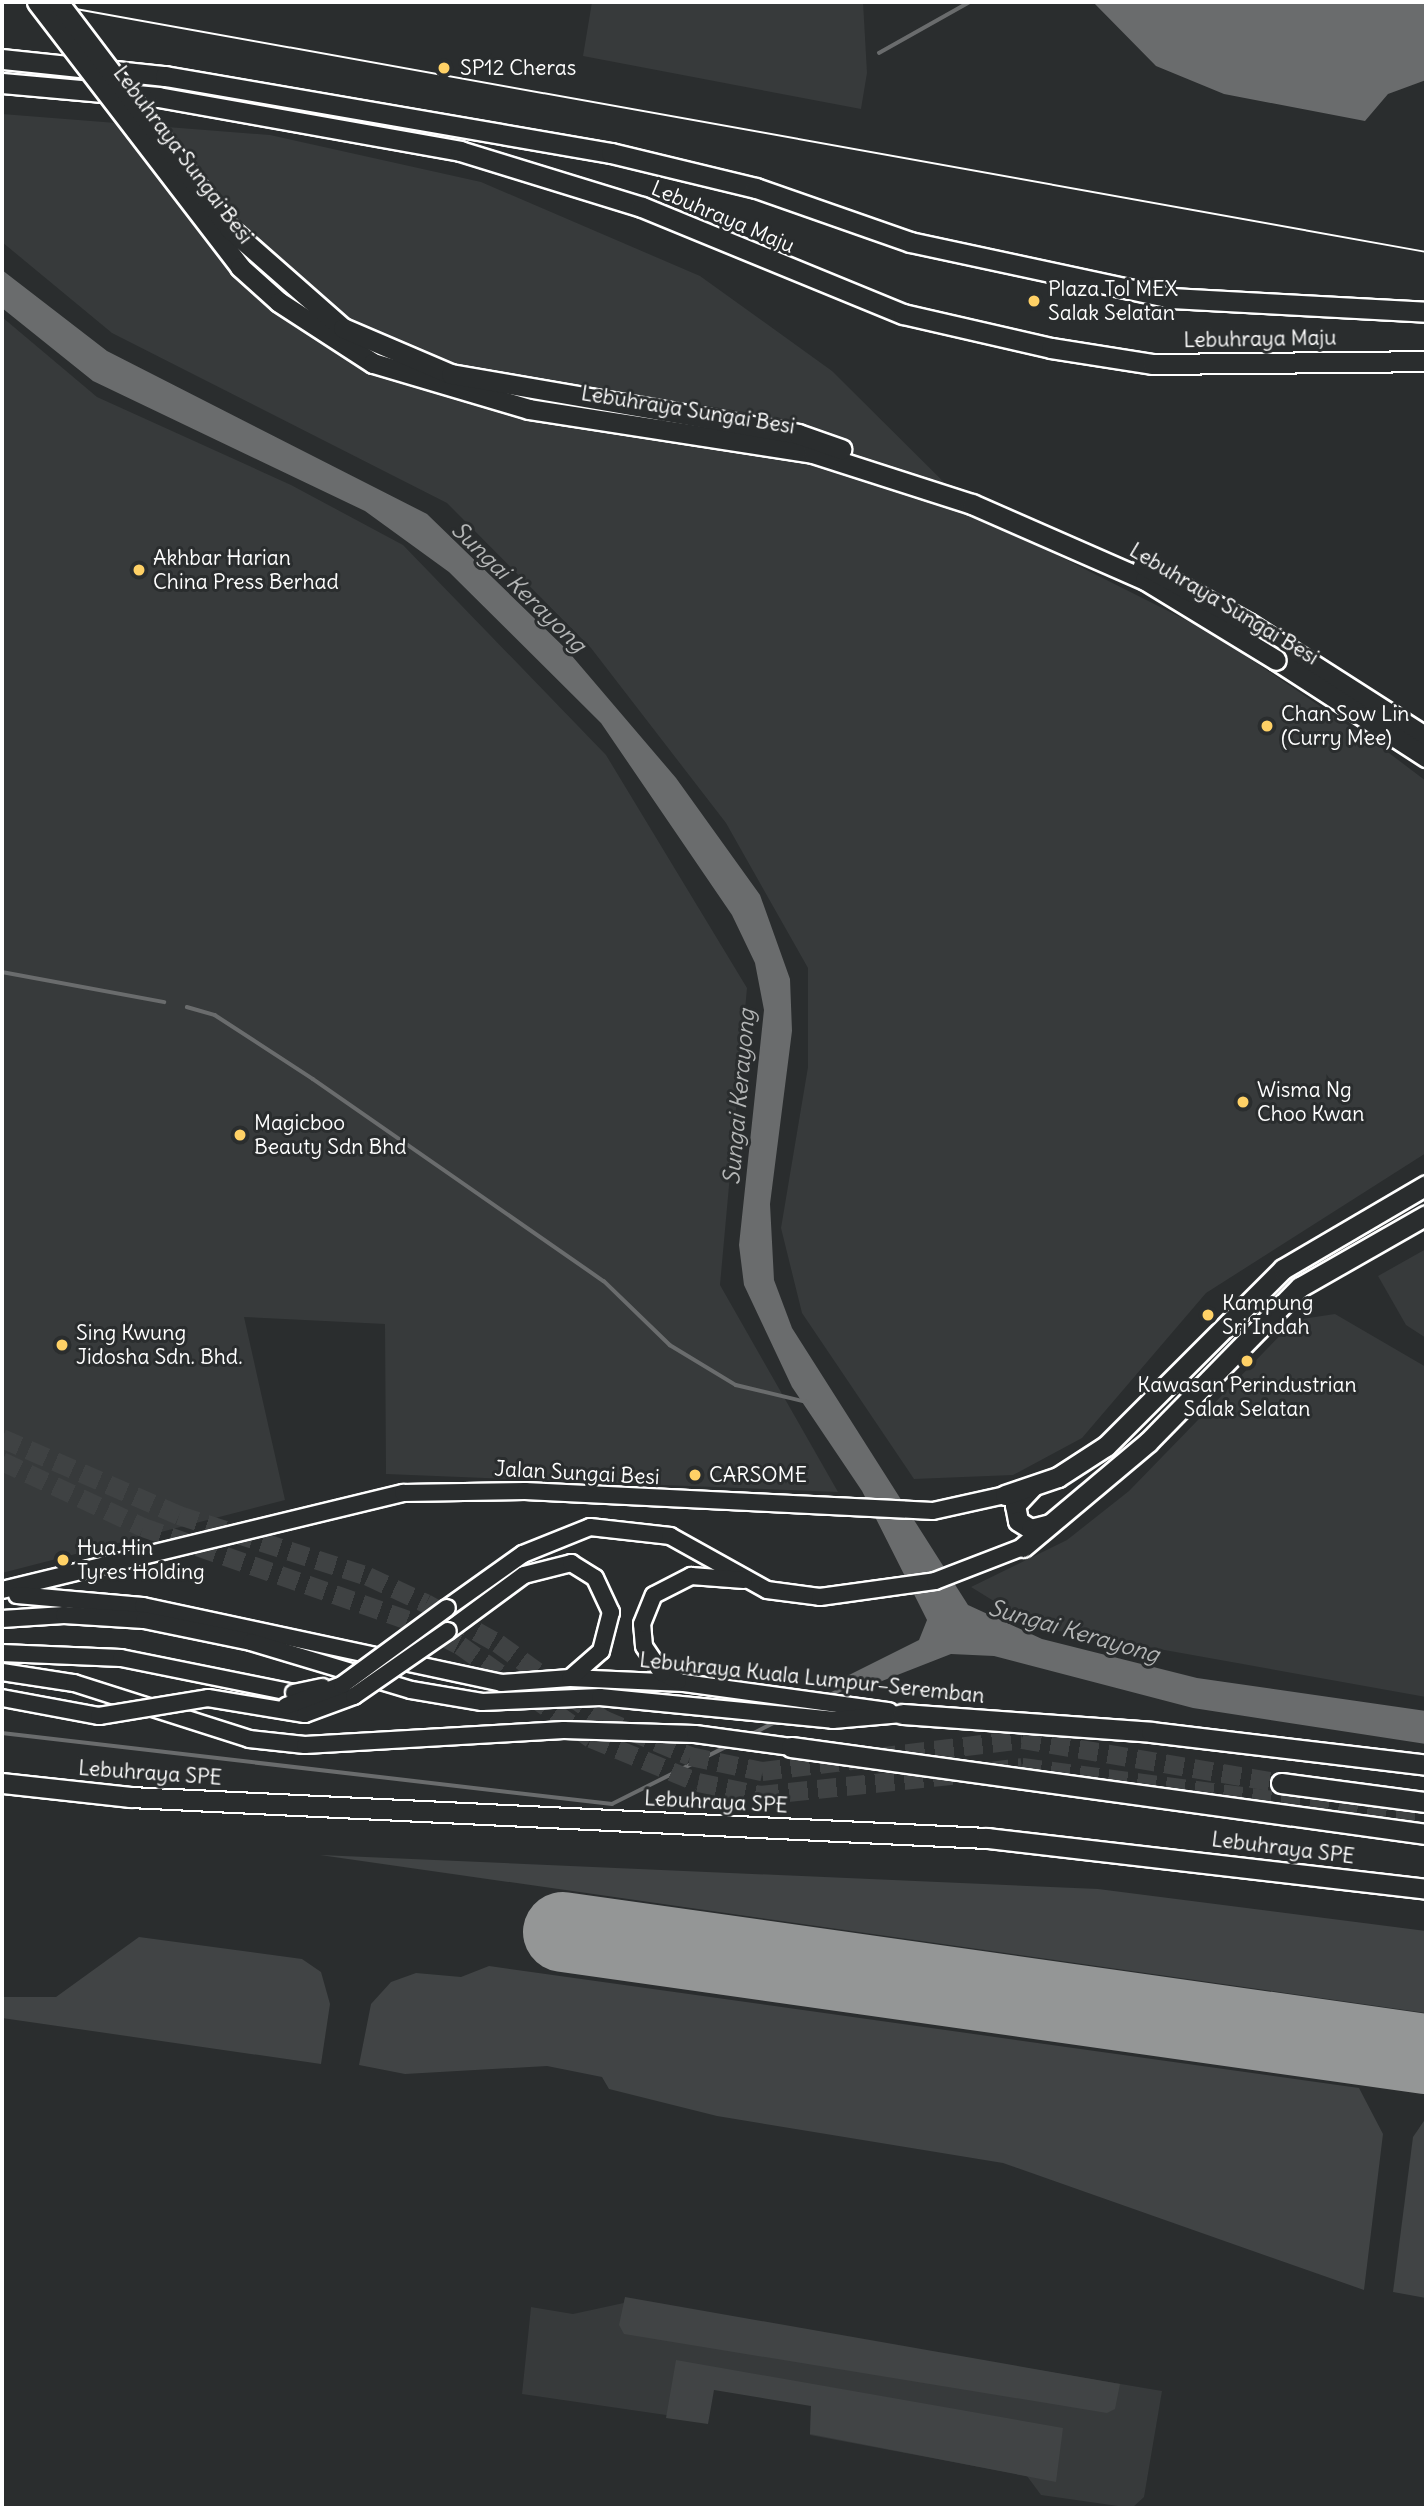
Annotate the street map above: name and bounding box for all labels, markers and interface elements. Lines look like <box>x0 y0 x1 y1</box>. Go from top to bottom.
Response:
place label: SP12 Cheras <box>460 55 576 81</box>
marker: SP12 Cheras <box>434 58 454 78</box>
street label: Lebuhraya Sungai Besi <box>108 61 258 249</box>
street label: Lebuhraya Maju <box>648 176 798 258</box>
place label: Plaza Tol MEX Salak Selatan <box>1048 276 1178 326</box>
marker: Plaza Tol MEX Salak Selatan <box>1026 293 1042 309</box>
street label: Lebuhraya Maju <box>1183 325 1337 353</box>
street label: Lebuhraya Sungai Besi <box>579 381 797 439</box>
water label: Sungai Kerayong <box>446 516 592 658</box>
street label: Lebuhraya Sungai Besi <box>1125 538 1323 670</box>
place label: Akhbar Harian China Press Berhad <box>153 545 339 595</box>
marker: Akhbar Harian China Press Berhad <box>131 562 147 578</box>
place label: Chan Sow Lin (Curry Mee) <box>1281 701 1409 751</box>
marker: Chan Sow Lin (Curry Mee) <box>1259 718 1275 734</box>
water label: Sungai Kerayong <box>718 1008 760 1186</box>
place label: Wisma Ng Choo Kwan <box>1257 1077 1365 1127</box>
marker: Wisma Ng Choo Kwan <box>1235 1094 1251 1110</box>
place label: Magicboo Beauty Sdn Bhd <box>254 1110 407 1160</box>
marker: Magicboo Beauty Sdn Bhd <box>232 1127 248 1143</box>
place label: Kampung Sri Indah <box>1222 1290 1313 1340</box>
marker: Kampung Sri Indah <box>1200 1307 1216 1323</box>
place label: Sing Kwung Jidosha Sdn. Bhd. <box>76 1320 242 1370</box>
marker: Sing Kwung Jidosha Sdn. Bhd. <box>54 1337 70 1353</box>
marker: Kawasan Perindustrian Salak Selatan <box>1239 1353 1255 1369</box>
place label: Kawasan Perindustrian Salak Selatan <box>1137 1372 1357 1422</box>
street label: Jalan Sungai Besi <box>494 1456 660 1490</box>
place label: CARSOME <box>709 1462 807 1488</box>
marker: CARSOME <box>687 1467 703 1483</box>
place label: Hua Hin Tyres Holding <box>77 1535 205 1585</box>
marker: Hua Hin Tyres Holding <box>55 1552 71 1568</box>
water label: Sungai Kerayong <box>985 1593 1163 1669</box>
street label: Lebuhraya Kuala Lumpur–Seremban <box>638 1647 986 1709</box>
street label: Lebuhraya SPE <box>77 1755 223 1791</box>
street label: Lebuhraya SPE <box>644 1786 788 1818</box>
street label: Lebuhraya SPE <box>1210 1827 1356 1869</box>

